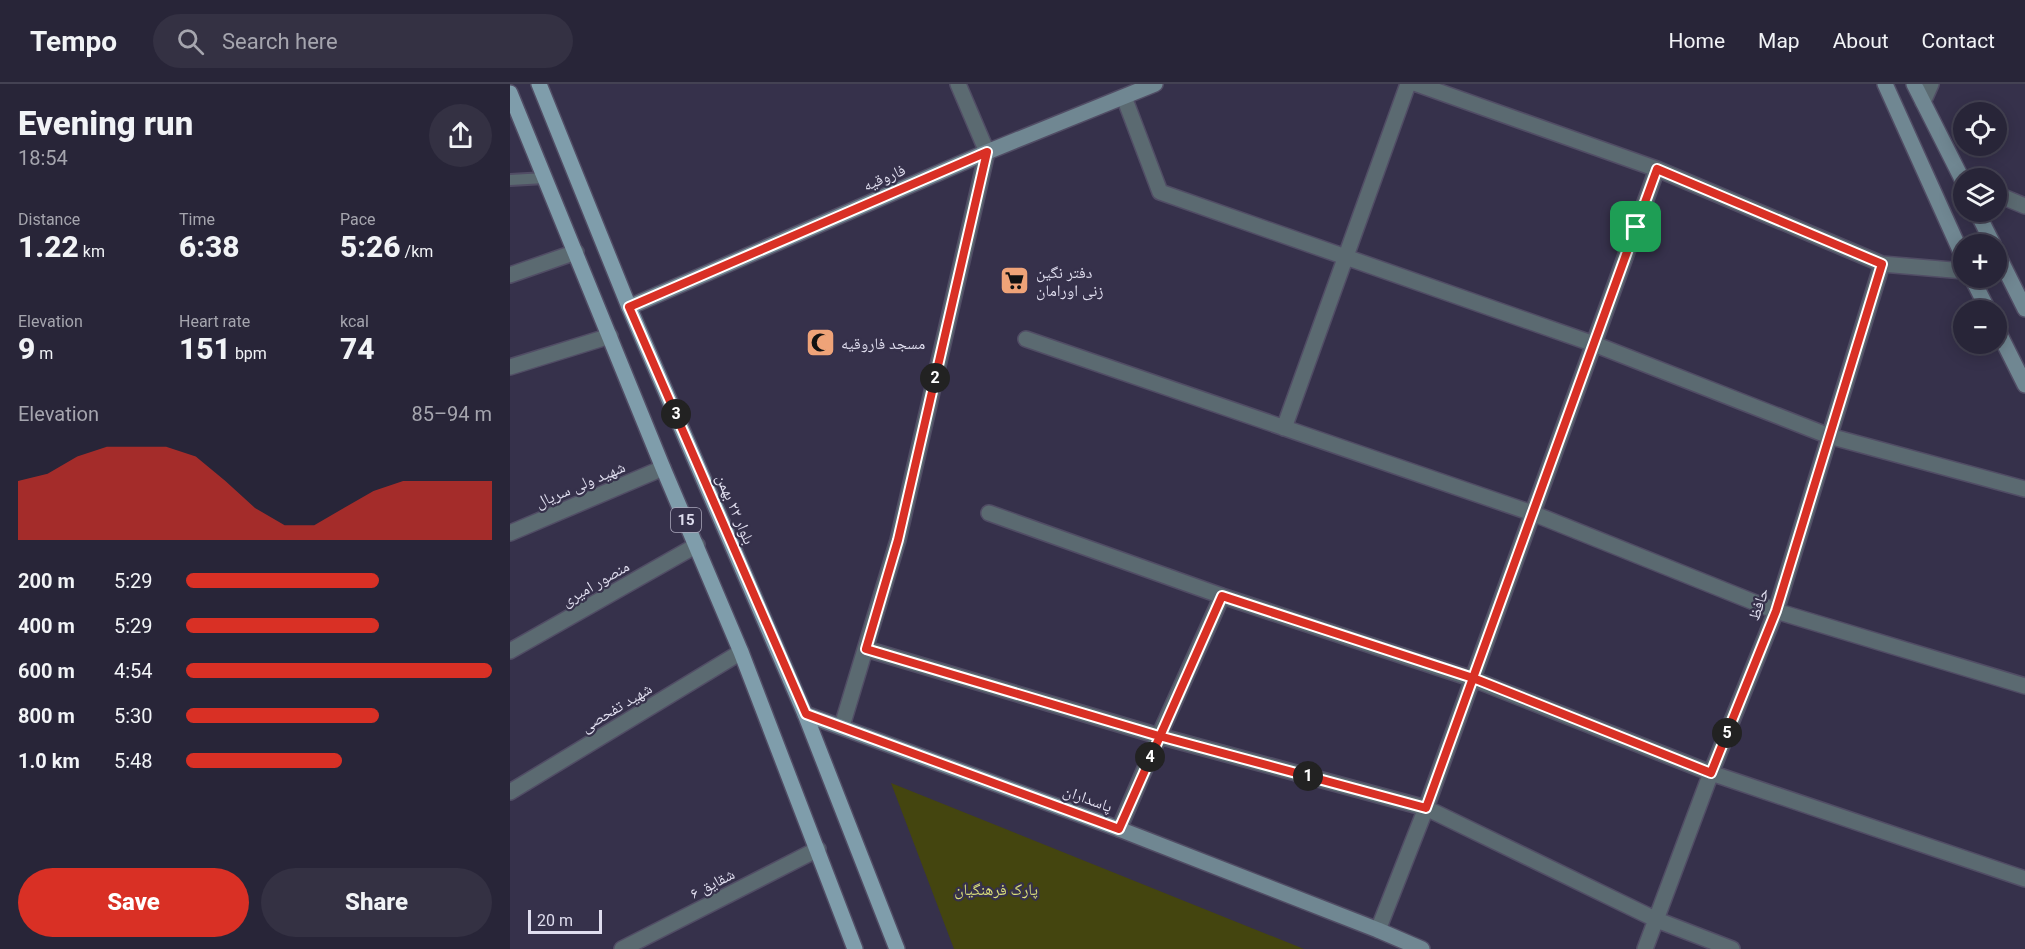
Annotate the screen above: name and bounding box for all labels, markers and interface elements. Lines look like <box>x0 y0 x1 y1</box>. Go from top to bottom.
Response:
search box <box>153 14 573 68</box>
text: Tempo <box>30 25 117 58</box>
icon: search <box>174 25 207 58</box>
text: Search here <box>222 29 338 54</box>
text: Home <box>1669 29 1725 53</box>
text: Map <box>1758 29 1800 53</box>
text: About <box>1833 29 1889 53</box>
text: Contact <box>1922 29 1995 53</box>
map controls <box>1953 102 2007 354</box>
button: locate <box>1953 102 2007 156</box>
text: Evening run <box>18 104 193 143</box>
button: share <box>429 104 492 167</box>
text: 18:54 <box>18 146 68 170</box>
street label: فاروقیه <box>860 160 908 195</box>
button: layers <box>1953 168 2007 222</box>
pin <box>1610 201 1661 252</box>
text: Distance <box>18 210 80 229</box>
text: Time <box>179 210 215 229</box>
text: Pace <box>340 210 376 229</box>
icon: arrive <box>1619 210 1652 243</box>
text: 1.22 <box>18 229 79 264</box>
text: 6:38 <box>179 229 240 264</box>
text: 5:26 <box>340 229 401 264</box>
button: + <box>1953 234 2007 288</box>
text: km <box>79 242 105 261</box>
text: /km <box>401 242 433 261</box>
place label: دفتر نگین زنی اورامان <box>1036 263 1104 301</box>
supermarket icon: دفتر نگین زنی اورامان <box>999 265 1031 297</box>
button: − <box>1953 300 2007 354</box>
text: Elevation <box>18 312 83 331</box>
text: Heart rate <box>179 312 250 331</box>
text: kcal <box>340 312 369 331</box>
mosque icon: مسجد فاروقیه <box>804 327 836 359</box>
text: 9 <box>18 331 35 366</box>
text: 151 <box>179 331 231 366</box>
text: 74 <box>340 331 375 366</box>
place label: مسجد فاروقیه <box>841 334 925 353</box>
text: m <box>35 344 53 363</box>
text: bpm <box>231 344 267 363</box>
pin: 2 <box>920 363 950 393</box>
text: 2 <box>930 368 940 387</box>
pin: 3 <box>661 399 691 429</box>
text: Elevation <box>18 402 99 426</box>
text: 85–94 m <box>411 402 492 426</box>
text: 3 <box>671 404 681 423</box>
street label: شهید ولی سریال <box>532 457 628 513</box>
street label: بلوار ۲۲ بهمن <box>711 471 759 548</box>
road number: 15 <box>671 508 701 532</box>
street label: منصور امیری <box>558 556 633 611</box>
text: 200 m <box>18 569 75 593</box>
text: 5:29 <box>114 569 153 593</box>
street label: حافظ <box>1744 585 1773 623</box>
text: 400 m <box>18 614 75 638</box>
text: 5:29 <box>114 614 153 638</box>
text: 600 m <box>18 659 75 683</box>
text: 4:54 <box>114 659 153 683</box>
street label: شهید تفحصی <box>577 679 656 737</box>
text: 800 m <box>18 704 75 728</box>
text: 5:30 <box>114 704 153 728</box>
pin: 5 <box>1712 718 1742 748</box>
text: 5 <box>1722 723 1732 742</box>
pin: 4 <box>1135 742 1165 772</box>
text: 4 <box>1145 747 1155 766</box>
text: 1.0 km <box>18 749 80 773</box>
text: 5:48 <box>114 749 153 773</box>
pin: 1 <box>1293 761 1323 791</box>
text: 1 <box>1303 766 1313 785</box>
street label: پاسداران <box>1060 781 1115 817</box>
street label: شقایق ۶ <box>687 864 738 904</box>
button: Save <box>18 868 249 937</box>
button: Share <box>261 868 492 937</box>
park label: پارک فرهنگیان <box>954 880 1038 900</box>
scale bar <box>528 907 602 934</box>
text: 20 m <box>537 911 573 930</box>

